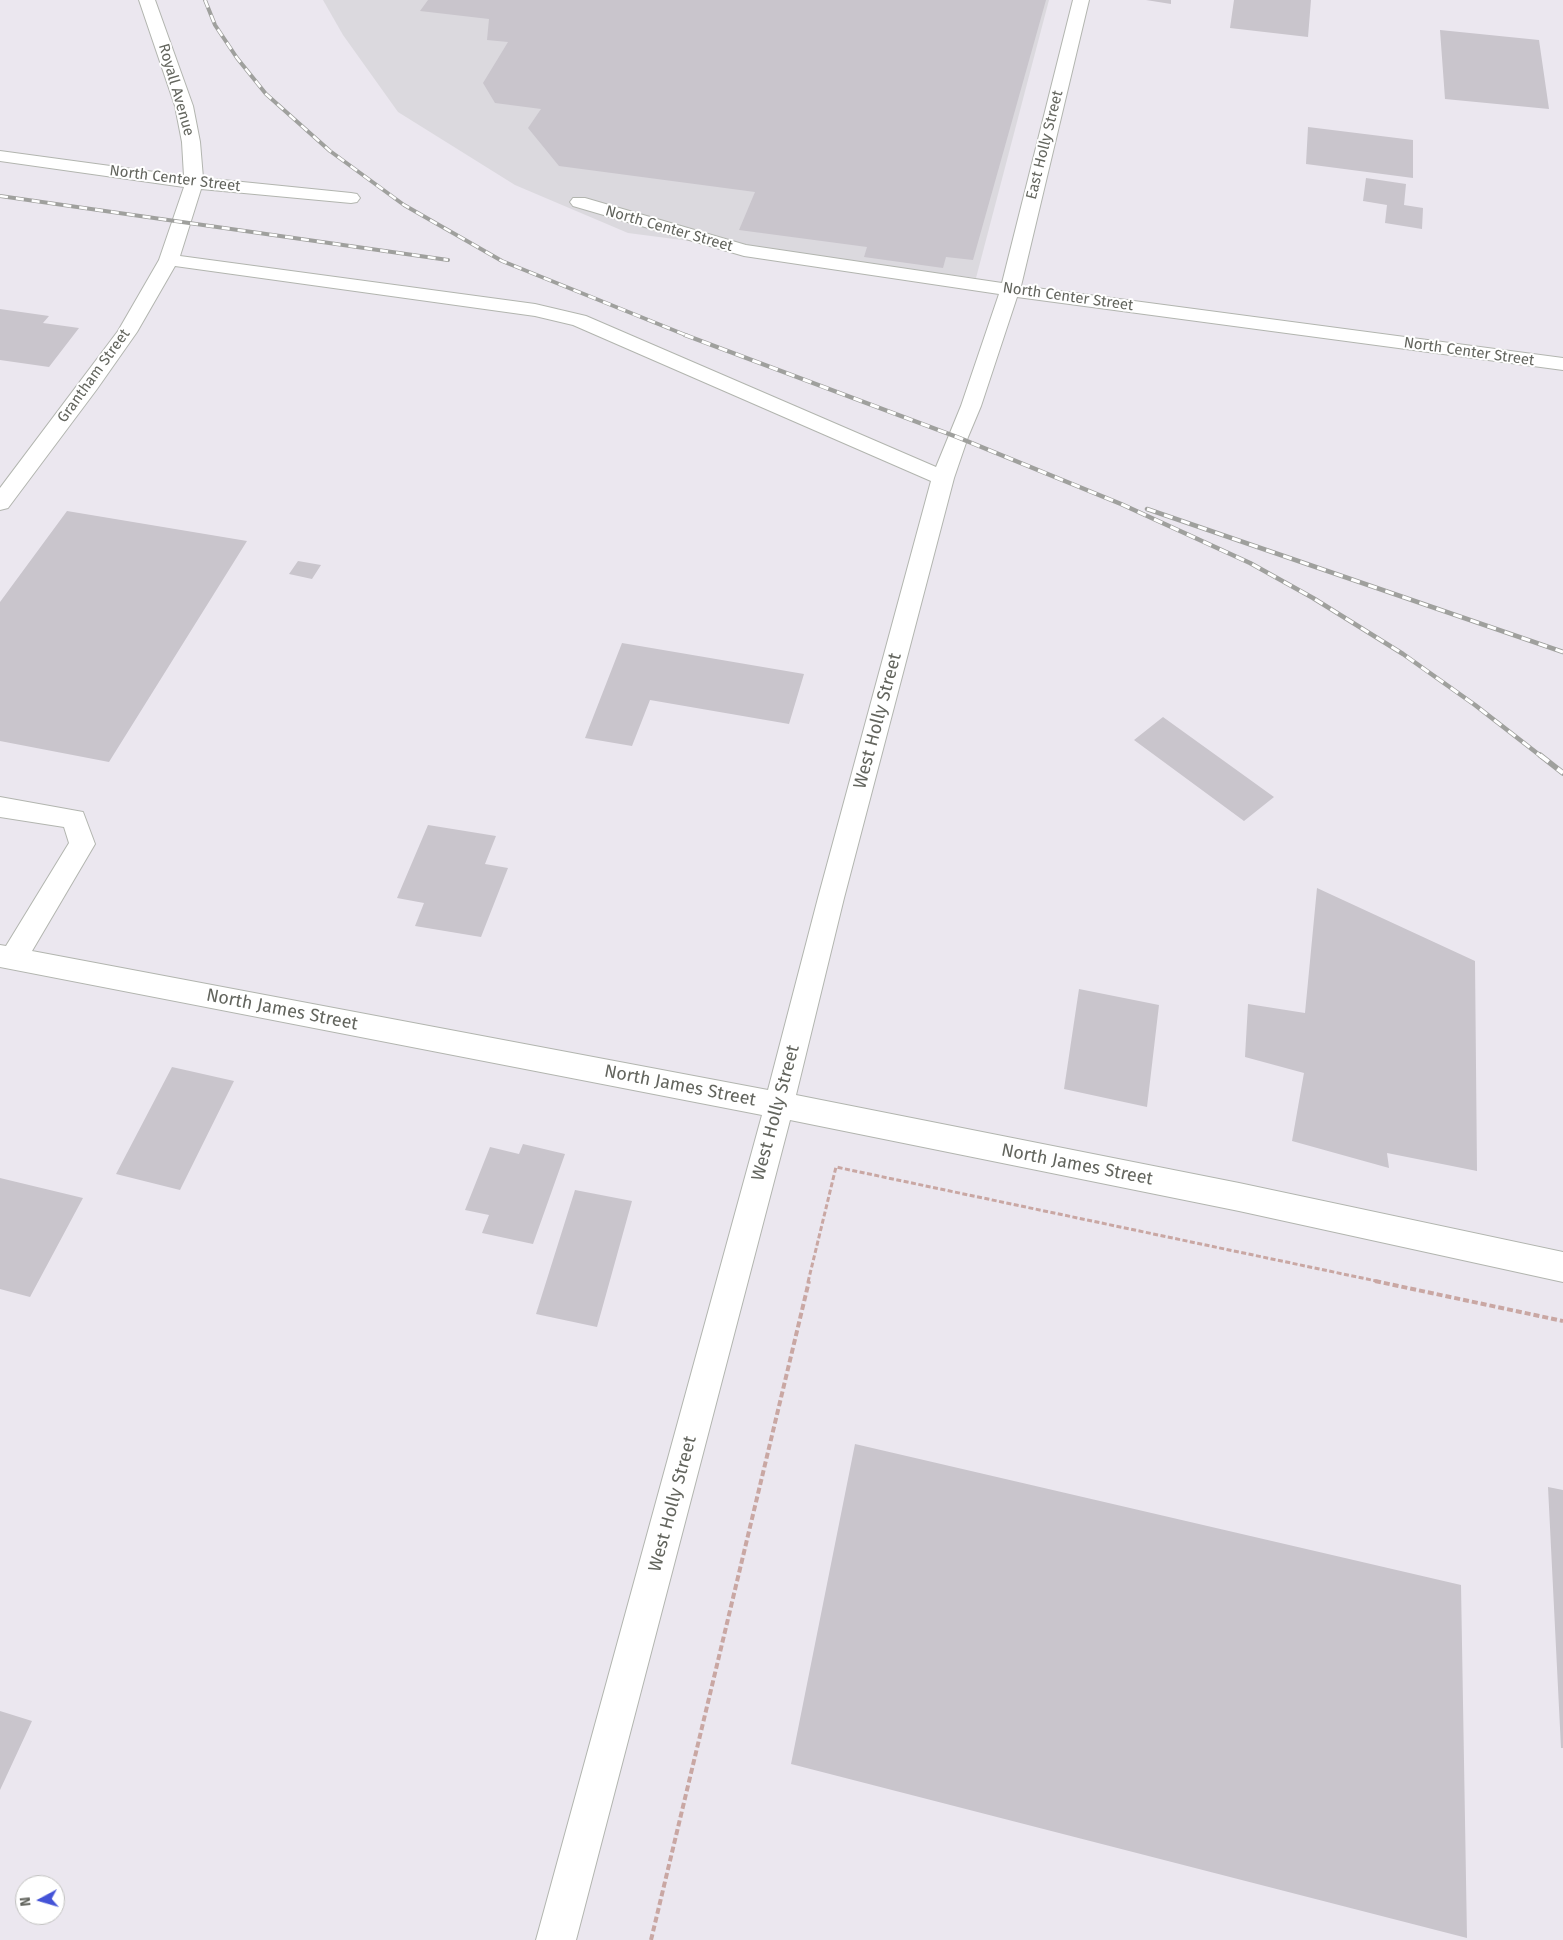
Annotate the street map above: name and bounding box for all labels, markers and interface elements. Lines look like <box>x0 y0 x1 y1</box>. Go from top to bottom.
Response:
street label: Royall Avenue <box>154 42 198 138</box>
street label: East Holly Street <box>1023 89 1067 201</box>
street label: North Center Street <box>108 162 242 196</box>
street label: North Center Street <box>603 202 735 256</box>
street label: North Center Street <box>1001 279 1135 315</box>
street label: Grantham Street <box>54 326 134 426</box>
street label: North Center Street <box>1402 334 1536 370</box>
street label: West Holly Street <box>849 651 907 791</box>
street label: North James Street <box>204 985 360 1035</box>
street label: West Holly Street <box>747 1043 805 1183</box>
street label: North James Street <box>602 1061 758 1111</box>
street label: North James Street <box>999 1140 1155 1190</box>
street label: West Holly Street <box>644 1434 702 1574</box>
north arrow <box>15 1875 65 1925</box>
text: N <box>17 1896 35 1907</box>

